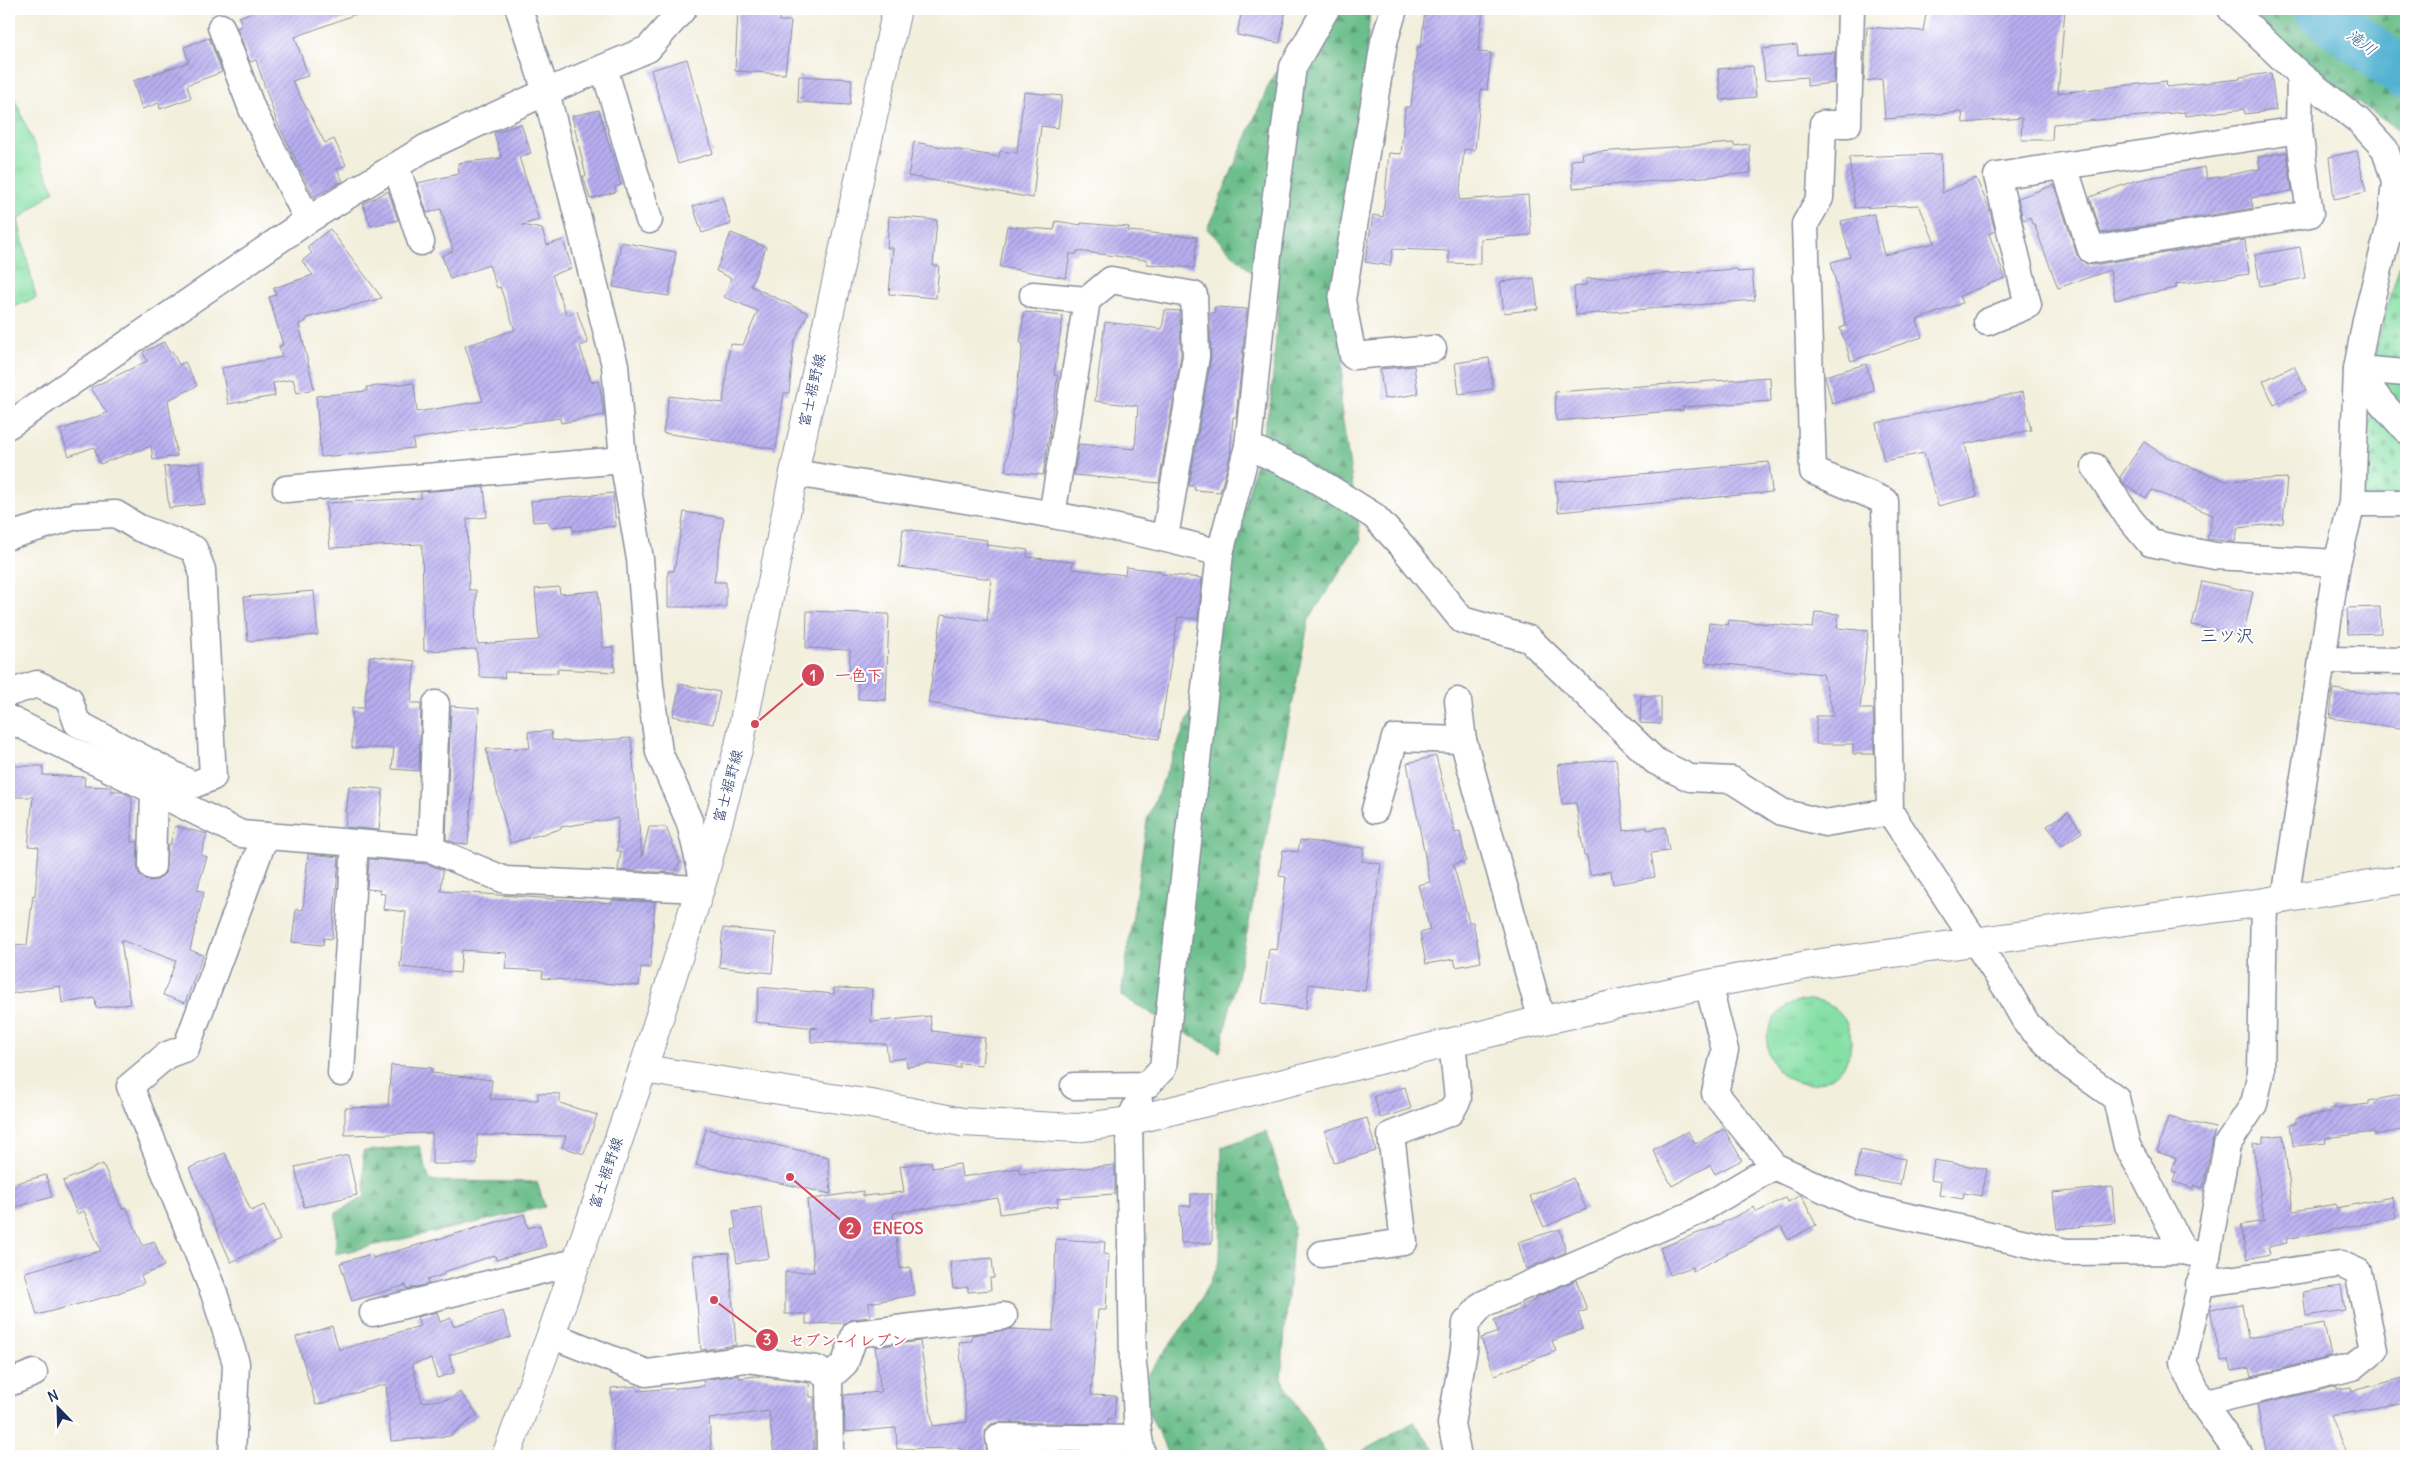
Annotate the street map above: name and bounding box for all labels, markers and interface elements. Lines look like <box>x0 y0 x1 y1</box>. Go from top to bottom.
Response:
water label: 滝川 <box>2343 24 2381 60</box>
street label: 富士裾野線 <box>794 351 829 429</box>
district label: 三ツ沢 <box>2200 624 2254 647</box>
callout: 一色下 <box>800 660 893 691</box>
text: 一色下 <box>835 665 883 685</box>
text: 1 <box>810 666 816 685</box>
street label: 富士裾野線 <box>709 747 746 825</box>
street label: 富士裾野線 <box>584 1134 627 1211</box>
callout: ENEOS <box>838 1213 933 1244</box>
text: ENEOS <box>873 1218 924 1238</box>
text: 2 <box>846 1219 854 1238</box>
callout: セブン-イレブン <box>754 1325 918 1356</box>
text: 3 <box>763 1330 771 1349</box>
text: セブン-イレブン <box>789 1330 907 1350</box>
north arrow <box>32 1382 82 1432</box>
text: N <box>45 1386 61 1406</box>

